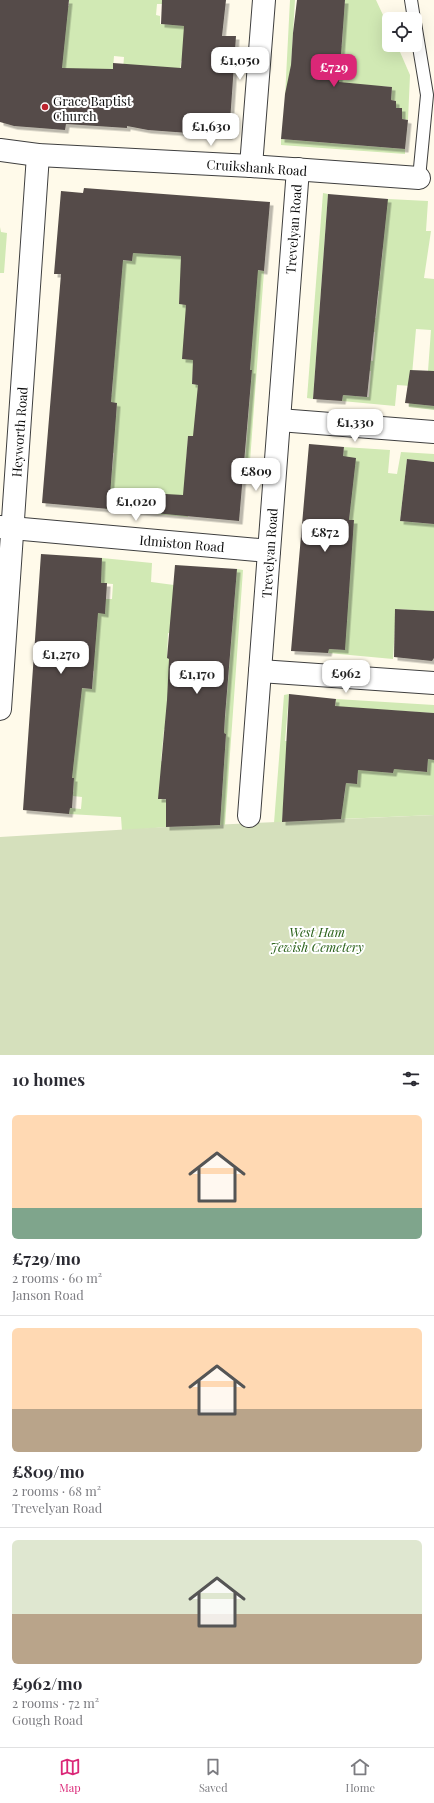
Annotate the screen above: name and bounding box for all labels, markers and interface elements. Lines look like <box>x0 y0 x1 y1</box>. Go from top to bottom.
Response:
map controls <box>382 12 422 52</box>
button: locate <box>382 12 422 52</box>
pin: £1,050 <box>207 47 273 81</box>
text: £1,050 <box>220 51 260 68</box>
pin: £729 <box>310 54 358 88</box>
text: £729 <box>320 58 348 75</box>
place label: Grace Baptist Church <box>53 92 132 124</box>
marker: Grace Baptist Church <box>40 102 50 112</box>
pin: £1,630 <box>178 113 244 147</box>
text: £1,630 <box>191 117 231 134</box>
street label: Cruikshank Road <box>206 155 308 179</box>
street label: Trevelyan Road <box>281 183 305 275</box>
street label: Heyworth Road <box>7 386 31 478</box>
pin: £1,330 <box>322 409 388 443</box>
text: £1,330 <box>336 413 374 430</box>
pin: £809 <box>232 458 280 492</box>
text: £809 <box>240 462 272 479</box>
pin: £1,020 <box>103 488 169 522</box>
text: £1,020 <box>116 492 156 509</box>
street label: Trevelyan Road <box>257 507 281 599</box>
pin: £872 <box>301 519 349 553</box>
text: £872 <box>311 523 339 540</box>
street label: Idmiston Road <box>139 531 226 555</box>
pin: £1,270 <box>28 641 94 675</box>
text: £1,270 <box>42 645 80 662</box>
pin: £962 <box>322 660 370 694</box>
pin: £1,170 <box>164 661 230 695</box>
text: £962 <box>331 664 361 681</box>
text: £1,170 <box>179 665 215 682</box>
park label: West Ham Jewish Cemetery <box>270 923 364 955</box>
text: 10 homes <box>12 1068 85 1090</box>
icon: filters <box>400 1068 422 1090</box>
icon: home <box>181 1141 253 1213</box>
text: £729/mo <box>12 1247 81 1269</box>
text: 2 rooms · 60 m² <box>12 1269 102 1286</box>
text: Janson Road <box>12 1286 84 1303</box>
icon: home <box>181 1354 253 1426</box>
text: £809/mo <box>12 1460 84 1482</box>
text: 2 rooms · 68 m² <box>12 1482 101 1499</box>
text: Trevelyan Road <box>12 1499 102 1516</box>
icon: home <box>181 1566 253 1638</box>
text: £962/mo <box>12 1672 82 1694</box>
text: 2 rooms · 72 m² <box>12 1694 99 1711</box>
text: Gough Road <box>12 1711 83 1728</box>
tab: Map <box>59 1756 81 1795</box>
tab: Saved <box>199 1756 228 1795</box>
tab: Home <box>345 1756 375 1795</box>

